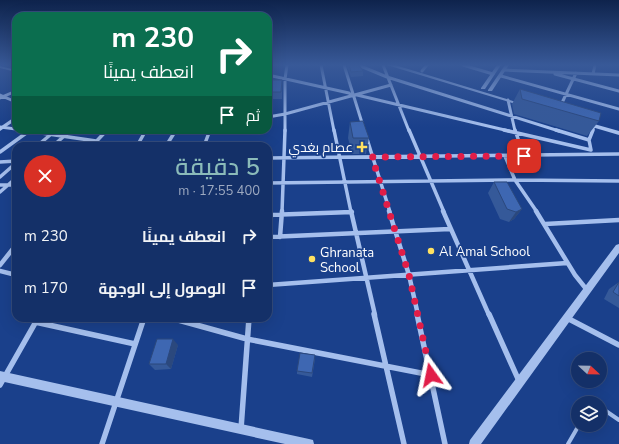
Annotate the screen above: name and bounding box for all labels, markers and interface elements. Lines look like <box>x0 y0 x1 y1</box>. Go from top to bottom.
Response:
text: 230 m <box>111 19 194 57</box>
icon: right <box>208 28 260 80</box>
text: انعطف يمينًا <box>103 60 194 84</box>
icon: arrive <box>216 104 238 126</box>
text: ثم <box>246 106 260 126</box>
place label: عصام بغدي <box>289 139 353 158</box>
pin <box>507 139 541 173</box>
marker: عصام بغدي <box>356 141 368 153</box>
icon: arrive <box>513 145 535 167</box>
text: 5 دقيقة <box>175 151 260 183</box>
button: close <box>24 155 66 197</box>
text: 400 m · 17:55 <box>178 182 260 200</box>
icon: right <box>238 225 260 247</box>
text: 230 m <box>24 226 68 246</box>
text: انعطف يمينًا <box>142 227 226 247</box>
place label: Al Amal School <box>439 243 530 261</box>
place label: Ghranata School <box>320 244 374 277</box>
marker: Al Amal School <box>426 246 436 256</box>
marker: Ghranata School <box>307 254 317 264</box>
icon: arrive <box>238 277 260 299</box>
text: 170 m <box>24 278 68 298</box>
text: الوصول إلى الوجهة <box>98 279 226 299</box>
north arrow <box>571 352 607 388</box>
map controls <box>571 352 607 432</box>
position arrow <box>410 354 452 396</box>
button: layers <box>571 396 607 432</box>

